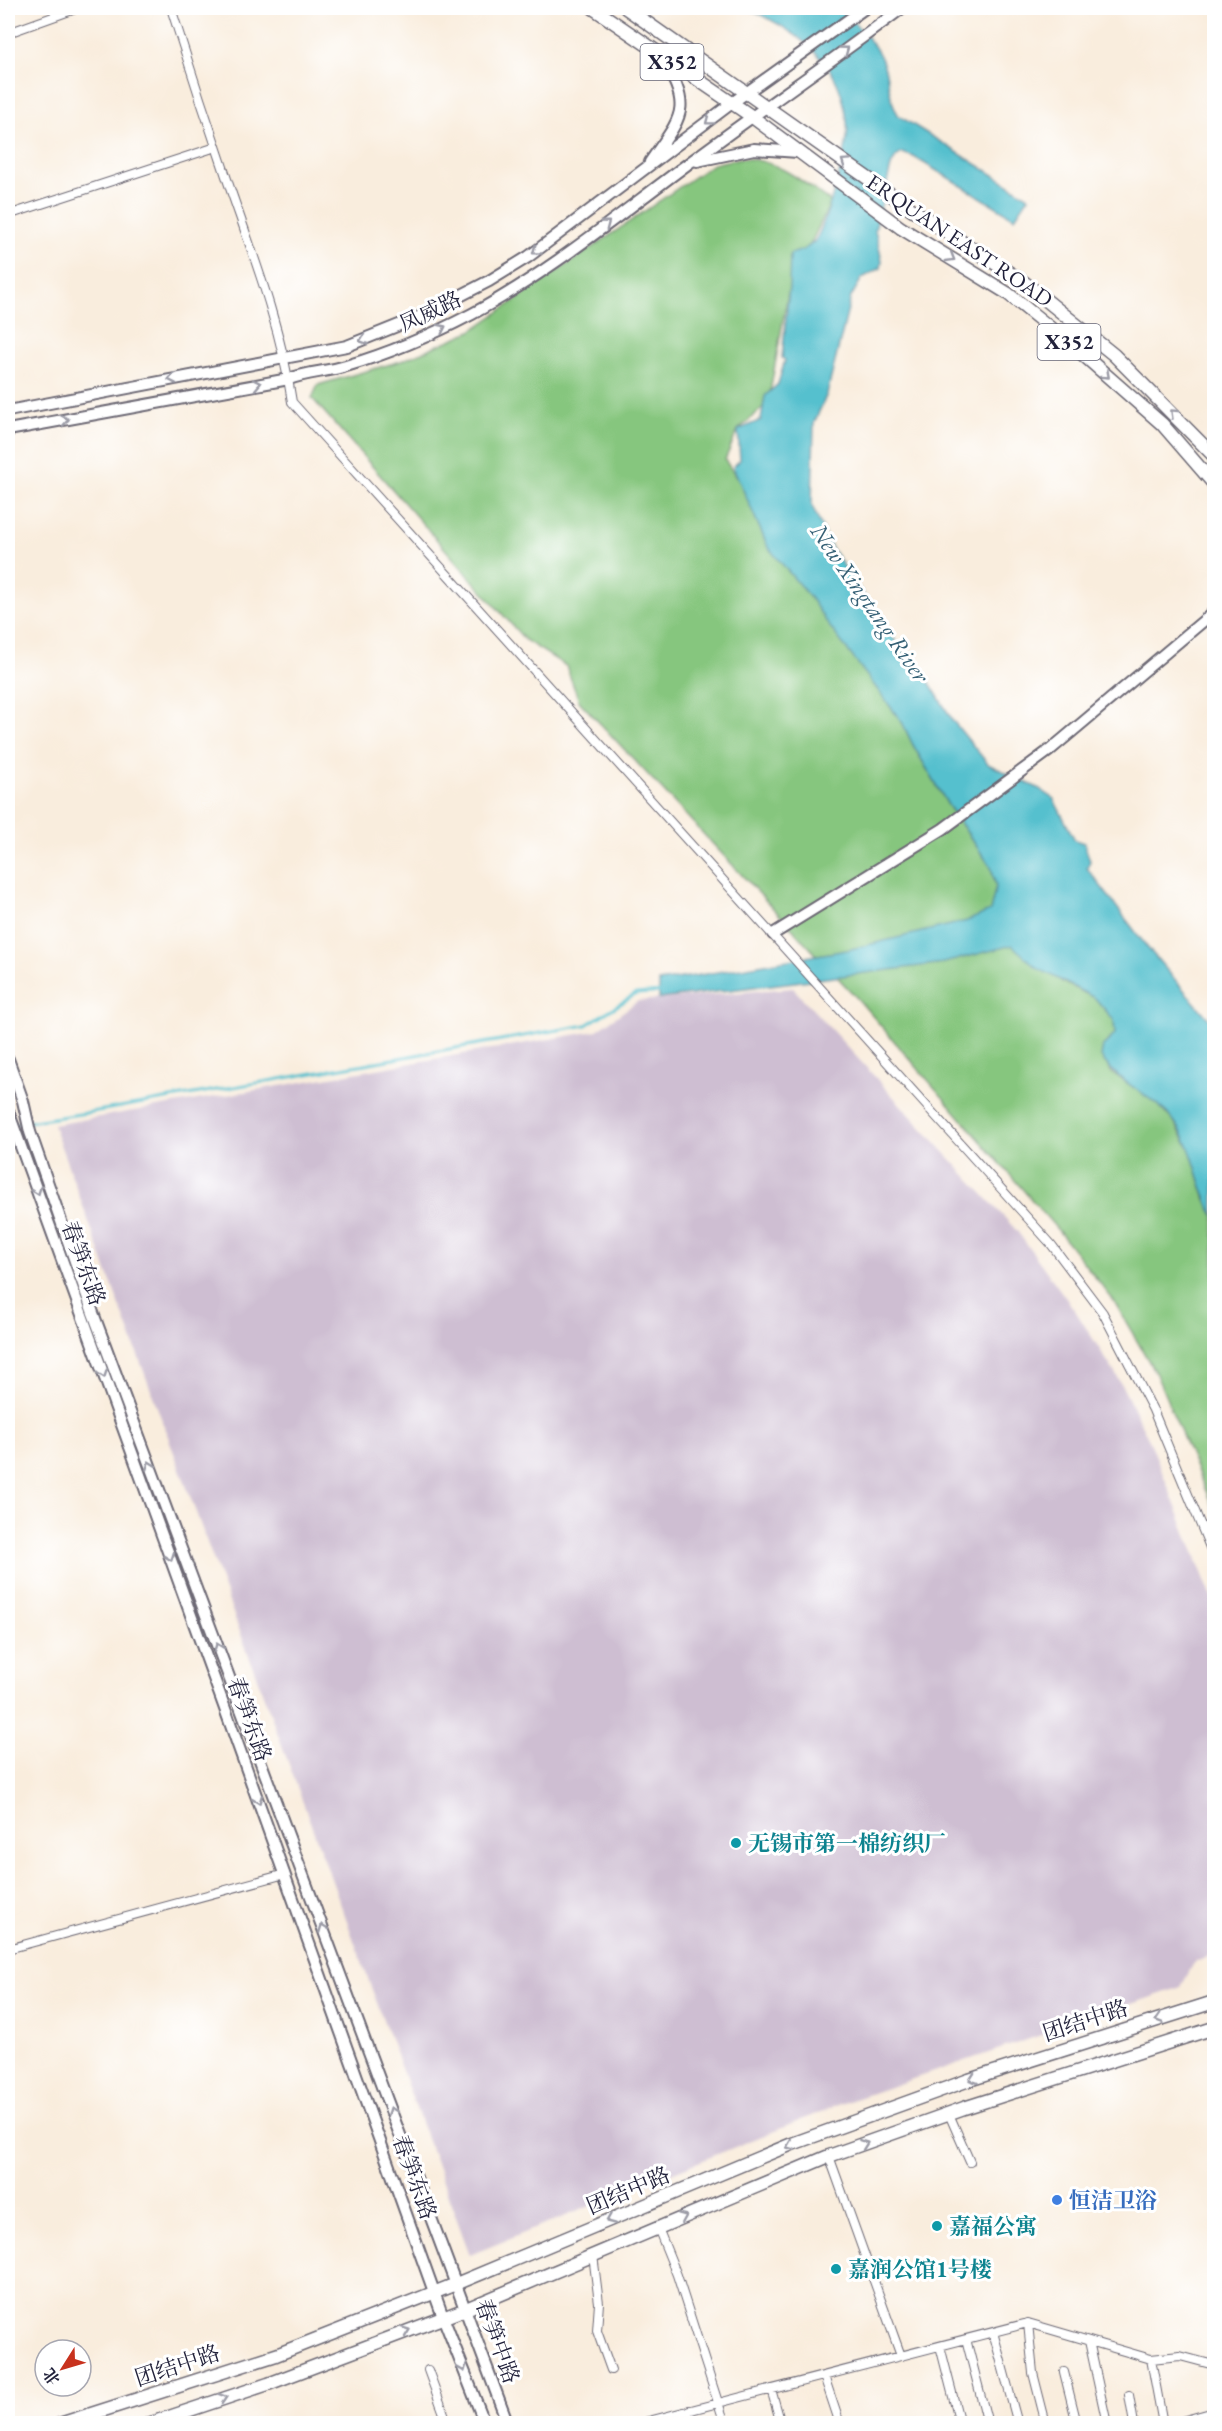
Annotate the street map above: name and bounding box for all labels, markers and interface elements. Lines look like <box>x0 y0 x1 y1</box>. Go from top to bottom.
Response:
road number: X352 <box>640 44 704 80</box>
one-way arrow <box>838 46 849 57</box>
one-way arrow <box>704 114 715 125</box>
one-way arrow <box>841 158 852 169</box>
street label: ERQUAN EAST ROAD <box>861 167 1059 314</box>
one-way arrow <box>600 220 611 231</box>
one-way arrow <box>532 244 543 255</box>
one-way arrow <box>945 251 955 263</box>
street label: 凤威路 <box>394 284 466 339</box>
one-way arrow <box>436 324 447 335</box>
road number: X352 <box>1038 324 1100 360</box>
one-way arrow <box>358 332 369 345</box>
one-way arrow <box>1099 368 1110 379</box>
one-way arrow <box>168 372 178 385</box>
one-way arrow <box>251 378 261 391</box>
one-way arrow <box>1171 410 1182 421</box>
one-way arrow <box>60 414 70 427</box>
water label: New Xingtang River <box>803 516 938 690</box>
one-way arrow <box>29 1185 42 1195</box>
street label: 春笋东路 <box>55 1217 112 1309</box>
one-way arrow <box>96 1368 109 1379</box>
one-way arrow <box>144 1460 157 1470</box>
one-way arrow <box>163 1551 175 1562</box>
one-way arrow <box>213 1642 225 1653</box>
street label: 春笋东路 <box>221 1673 278 1765</box>
one-way arrow <box>251 1793 263 1804</box>
place label: 无锡市第一棉纺织厂 <box>748 1829 946 1858</box>
marker: 无锡市第一棉纺织厂 <box>729 1836 743 1850</box>
one-way arrow <box>318 1923 331 1934</box>
street label: 团结中路 <box>1039 1993 1131 2048</box>
one-way arrow <box>1154 2012 1165 2024</box>
one-way arrow <box>968 2071 979 2084</box>
one-way arrow <box>386 2106 399 2117</box>
street label: 春笋东路 <box>386 2131 443 2223</box>
one-way arrow <box>785 2138 795 2151</box>
one-way arrow <box>858 2138 869 2151</box>
street label: 团结中路 <box>582 2160 674 2221</box>
place label: 恒洁卫浴 <box>1069 2186 1157 2215</box>
marker: 恒洁卫浴 <box>1050 2193 1064 2207</box>
one-way arrow <box>677 2212 688 2224</box>
place label: 嘉福公寓 <box>949 2212 1037 2241</box>
one-way arrow <box>605 2213 616 2225</box>
marker: 嘉福公寓 <box>930 2219 944 2233</box>
place label: 嘉润公馆1号楼 <box>848 2255 992 2284</box>
marker: 嘉润公馆1号楼 <box>829 2262 843 2276</box>
street label: 春笋中路 <box>469 2295 526 2387</box>
one-way arrow <box>400 2325 411 2338</box>
north arrow <box>33 2338 93 2398</box>
street label: 团结中路 <box>131 2338 223 2393</box>
one-way arrow <box>456 2362 468 2373</box>
text: 北 <box>38 2364 65 2389</box>
one-way arrow <box>217 2393 228 2406</box>

